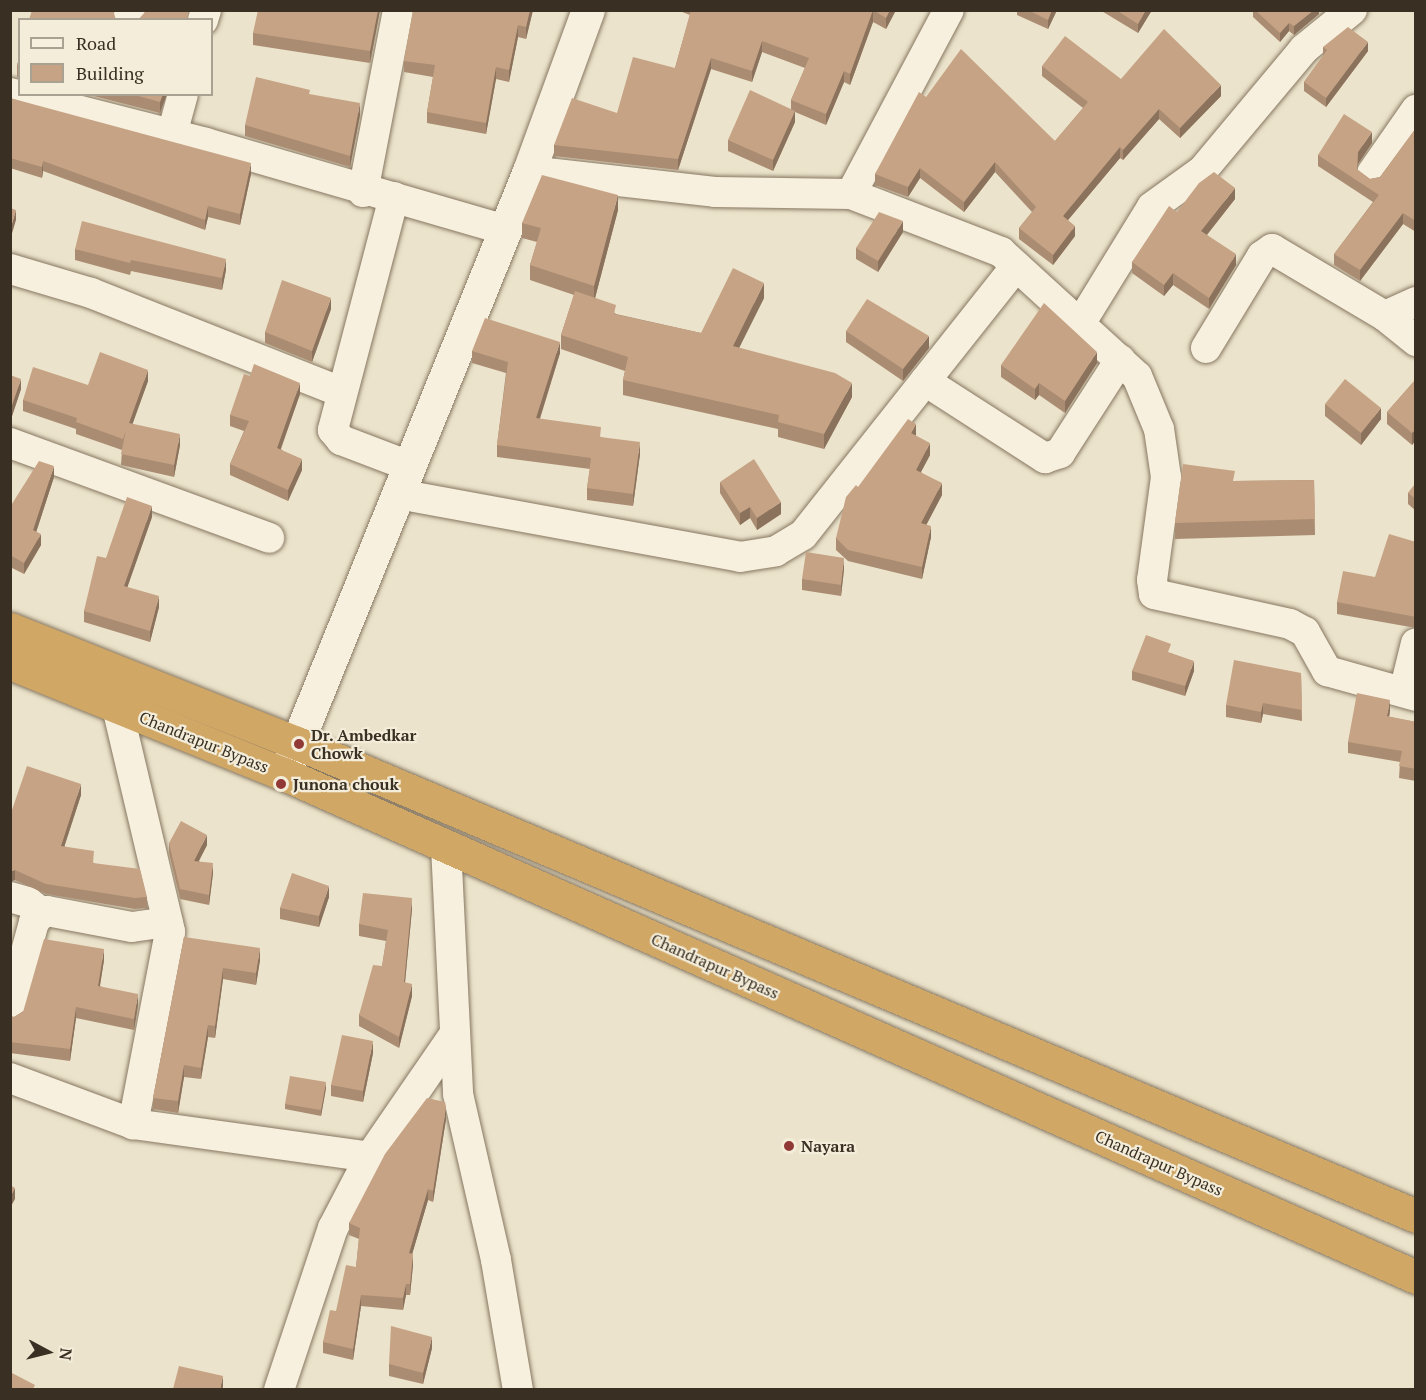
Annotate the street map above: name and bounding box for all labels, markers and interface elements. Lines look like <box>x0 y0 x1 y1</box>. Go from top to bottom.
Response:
legend <box>18 18 213 96</box>
text: Road <box>76 31 116 55</box>
text: Building <box>76 61 144 85</box>
street label: Chandrapur Bypass <box>137 707 271 777</box>
place label: Dr. Ambedkar Chowk <box>311 725 417 763</box>
marker: Dr. Ambedkar Chowk <box>292 737 306 751</box>
place label: Junona chouk <box>293 774 399 794</box>
marker: Junona chouk <box>274 777 288 791</box>
street label: Chandrapur Bypass <box>648 929 782 1003</box>
street label: Chandrapur Bypass <box>1092 1126 1226 1200</box>
place label: Nayara <box>801 1136 855 1156</box>
marker: Nayara <box>782 1139 796 1153</box>
north arrow <box>18 1322 78 1382</box>
text: N <box>54 1347 78 1362</box>

